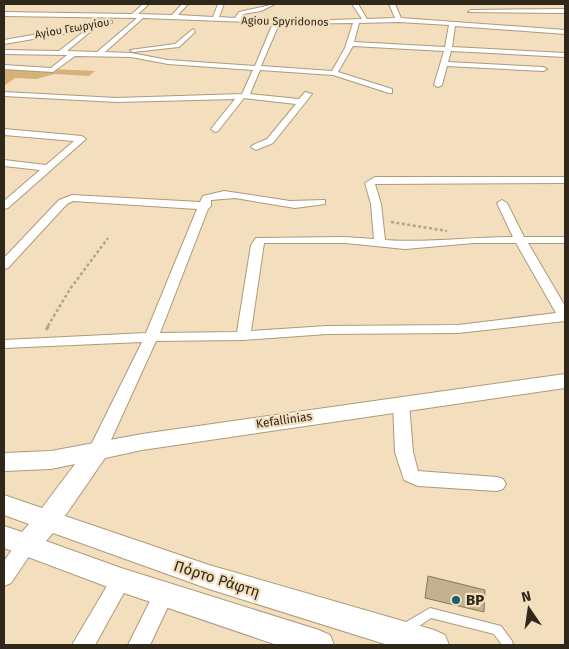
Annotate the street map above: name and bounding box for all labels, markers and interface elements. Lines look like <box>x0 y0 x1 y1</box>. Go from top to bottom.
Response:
street label: Agiou Spyridonos <box>241 14 329 29</box>
street label: Αγίου Γεωργίου <box>34 16 111 41</box>
street label: Kefallinias <box>255 409 313 431</box>
street label: Πόρτο Ράφτη <box>172 557 262 601</box>
north arrow <box>504 584 554 634</box>
text: N <box>520 587 533 606</box>
place label: BP <box>466 591 484 609</box>
marker: BP <box>450 594 462 606</box>

